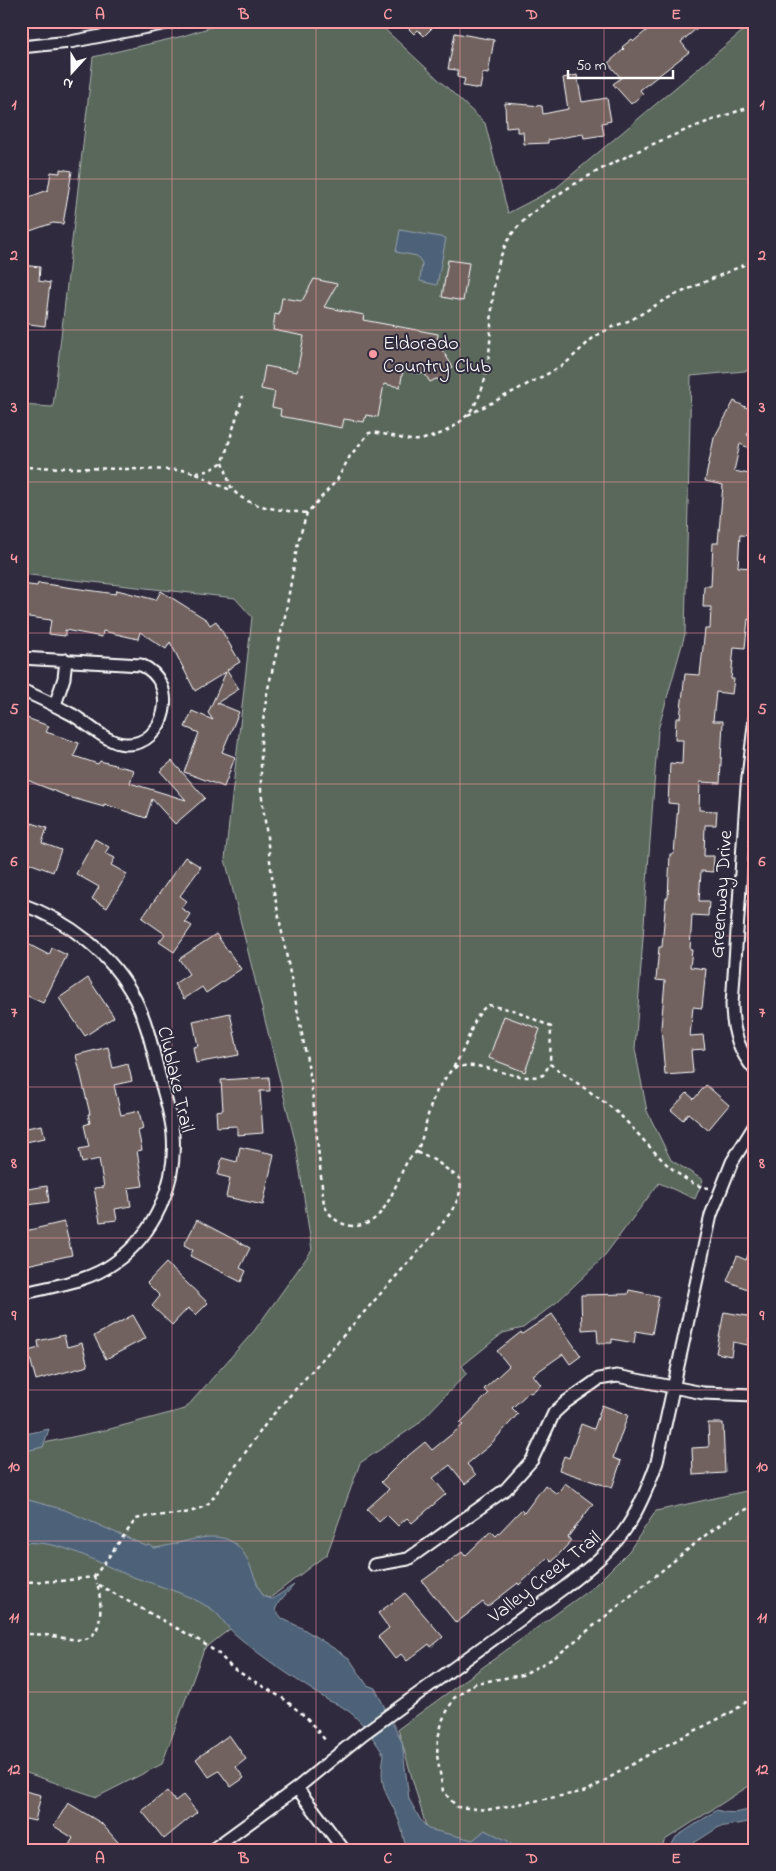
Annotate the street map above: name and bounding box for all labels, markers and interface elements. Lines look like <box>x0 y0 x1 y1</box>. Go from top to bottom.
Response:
text: A <box>95 3 105 27</box>
text: B <box>238 3 250 27</box>
text: C <box>384 3 393 27</box>
text: D <box>525 3 538 27</box>
text: E <box>671 3 681 27</box>
north arrow <box>48 48 98 98</box>
scale bar <box>568 48 674 80</box>
text: 50 m <box>576 55 607 77</box>
text: N <box>60 71 76 94</box>
text: 1 <box>11 93 17 117</box>
text: 1 <box>759 93 765 117</box>
text: 2 <box>9 244 18 268</box>
text: 2 <box>757 244 766 268</box>
place label: Eldorado Country Club <box>383 330 491 382</box>
marker: Eldorado Country Club <box>367 348 379 360</box>
text: 3 <box>10 396 18 420</box>
text: 3 <box>758 396 766 420</box>
text: 4 <box>10 547 18 571</box>
text: 4 <box>758 547 766 571</box>
text: 5 <box>9 698 19 722</box>
text: 5 <box>757 698 767 722</box>
street label: Greenway Drive <box>704 829 741 959</box>
text: 6 <box>9 850 18 874</box>
text: 6 <box>757 850 766 874</box>
text: 7 <box>11 1001 18 1025</box>
text: 7 <box>759 1001 766 1025</box>
street label: Clublake Trail <box>148 1024 201 1135</box>
text: 8 <box>10 1152 17 1176</box>
text: 8 <box>758 1152 765 1176</box>
text: 9 <box>11 1304 17 1328</box>
text: 9 <box>759 1304 765 1328</box>
text: 10 <box>8 1455 20 1479</box>
text: 10 <box>756 1455 768 1479</box>
street label: Valley Creek Trail <box>482 1525 608 1632</box>
text: 11 <box>9 1606 20 1630</box>
text: 11 <box>757 1606 768 1630</box>
text: 12 <box>7 1758 21 1782</box>
text: 12 <box>755 1758 769 1782</box>
text: A <box>95 1847 105 1871</box>
text: B <box>238 1847 250 1871</box>
text: C <box>384 1847 393 1871</box>
text: D <box>525 1847 538 1871</box>
text: E <box>671 1847 681 1871</box>

